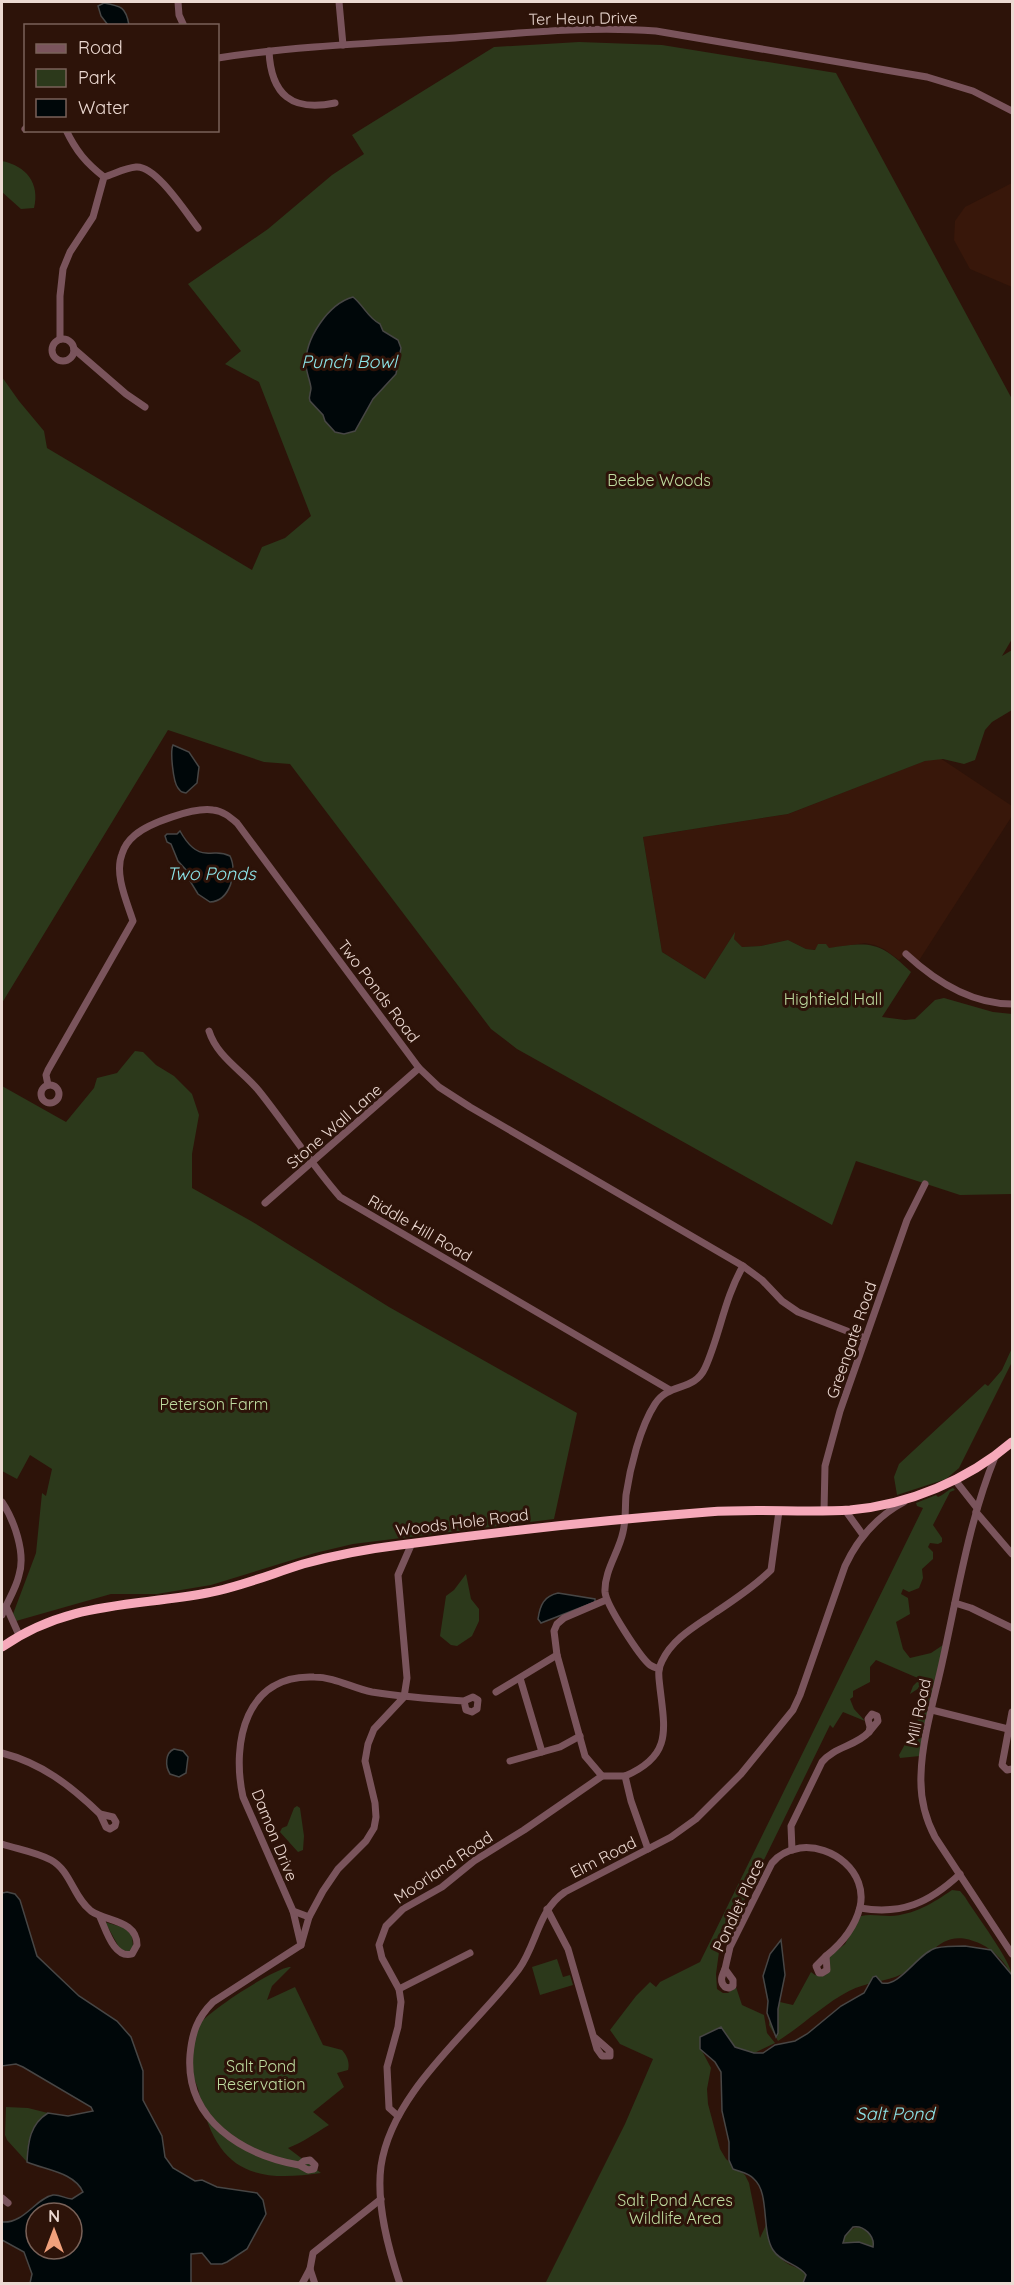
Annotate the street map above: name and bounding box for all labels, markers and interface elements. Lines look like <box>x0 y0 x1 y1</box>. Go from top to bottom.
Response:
street label: Ter Heun Drive <box>528 7 638 29</box>
legend <box>24 24 219 132</box>
text: Road <box>78 36 123 59</box>
text: Park <box>78 66 116 89</box>
text: Water <box>78 96 129 119</box>
water label: Punch Bowl <box>301 350 399 373</box>
park label: Beebe Woods <box>607 470 711 490</box>
water label: Two Ponds <box>166 862 257 885</box>
street label: Two Ponds Road <box>334 936 424 1046</box>
park label: Highfield Hall <box>784 989 882 1009</box>
street label: Stone Wall Lane <box>282 1079 386 1173</box>
street label: Riddle Hill Road <box>364 1190 476 1266</box>
street label: Greengate Road <box>822 1279 880 1401</box>
park label: Peterson Farm <box>160 1394 268 1414</box>
street label: Woods Hole Road <box>394 1504 530 1540</box>
street label: Mill Road <box>901 1677 935 1747</box>
street label: Damon Drive <box>247 1786 303 1884</box>
street label: Moorland Road <box>390 1827 496 1907</box>
street label: Elm Road <box>567 1832 639 1882</box>
street label: Pondlet Place <box>708 1855 768 1955</box>
park label: Salt Pond Reservation <box>216 2056 306 2094</box>
water label: Salt Pond <box>856 2102 937 2125</box>
park label: Salt Pond Acres Wildlife Area <box>617 2190 733 2228</box>
north arrow <box>24 2201 84 2261</box>
text: N <box>48 2206 60 2226</box>

